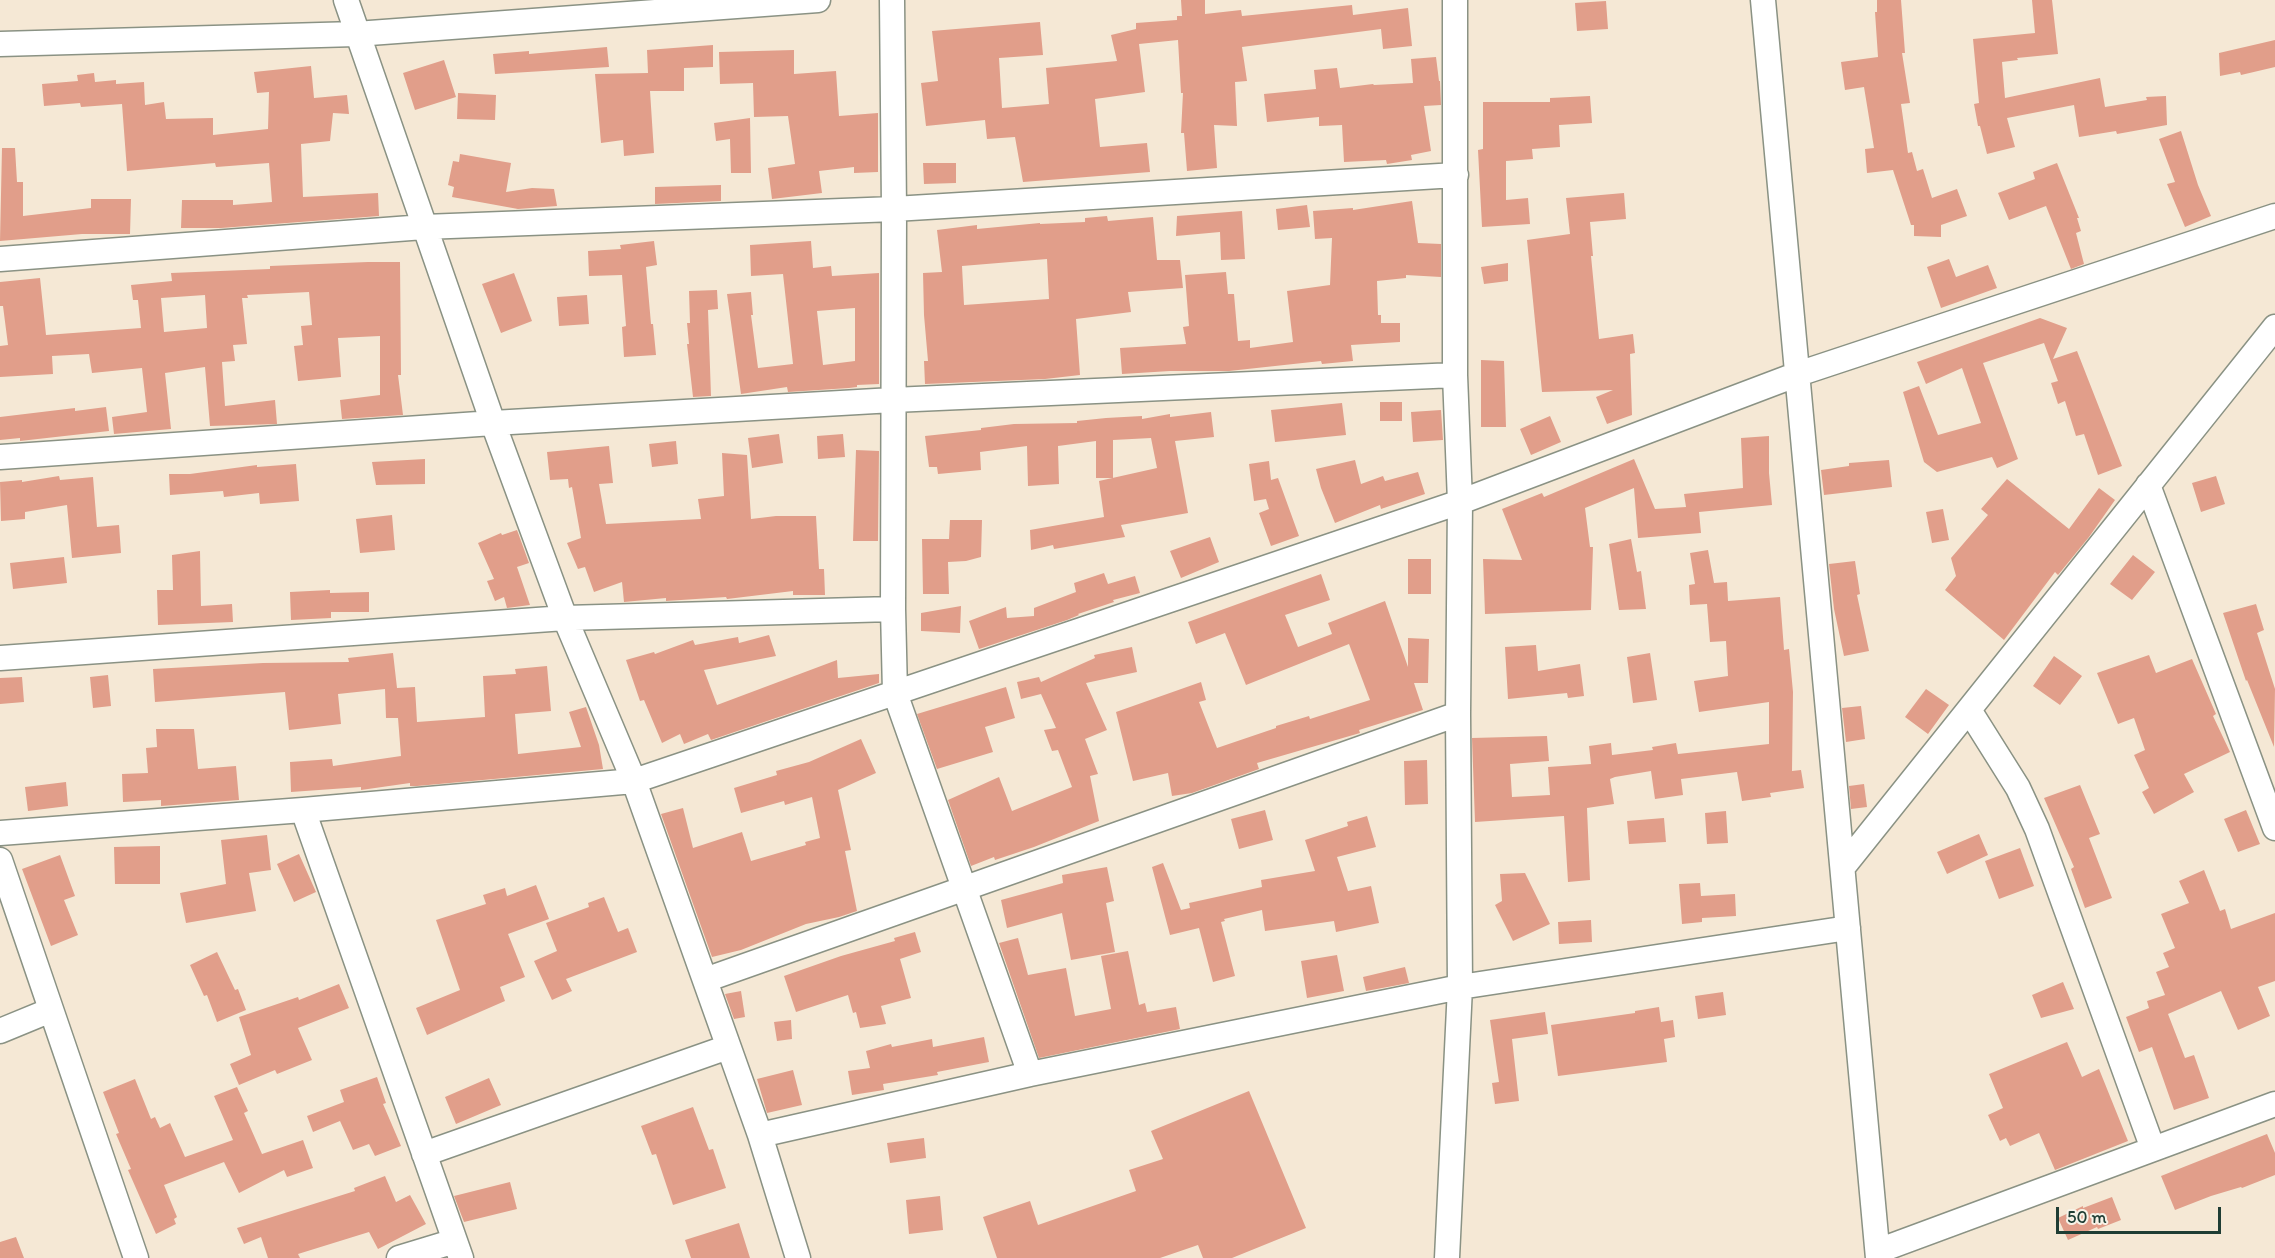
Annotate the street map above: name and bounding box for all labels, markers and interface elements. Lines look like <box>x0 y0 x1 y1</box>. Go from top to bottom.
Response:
scale bar <box>2059 1195 2224 1233</box>
text: 50 m <box>2067 1206 2107 1228</box>

